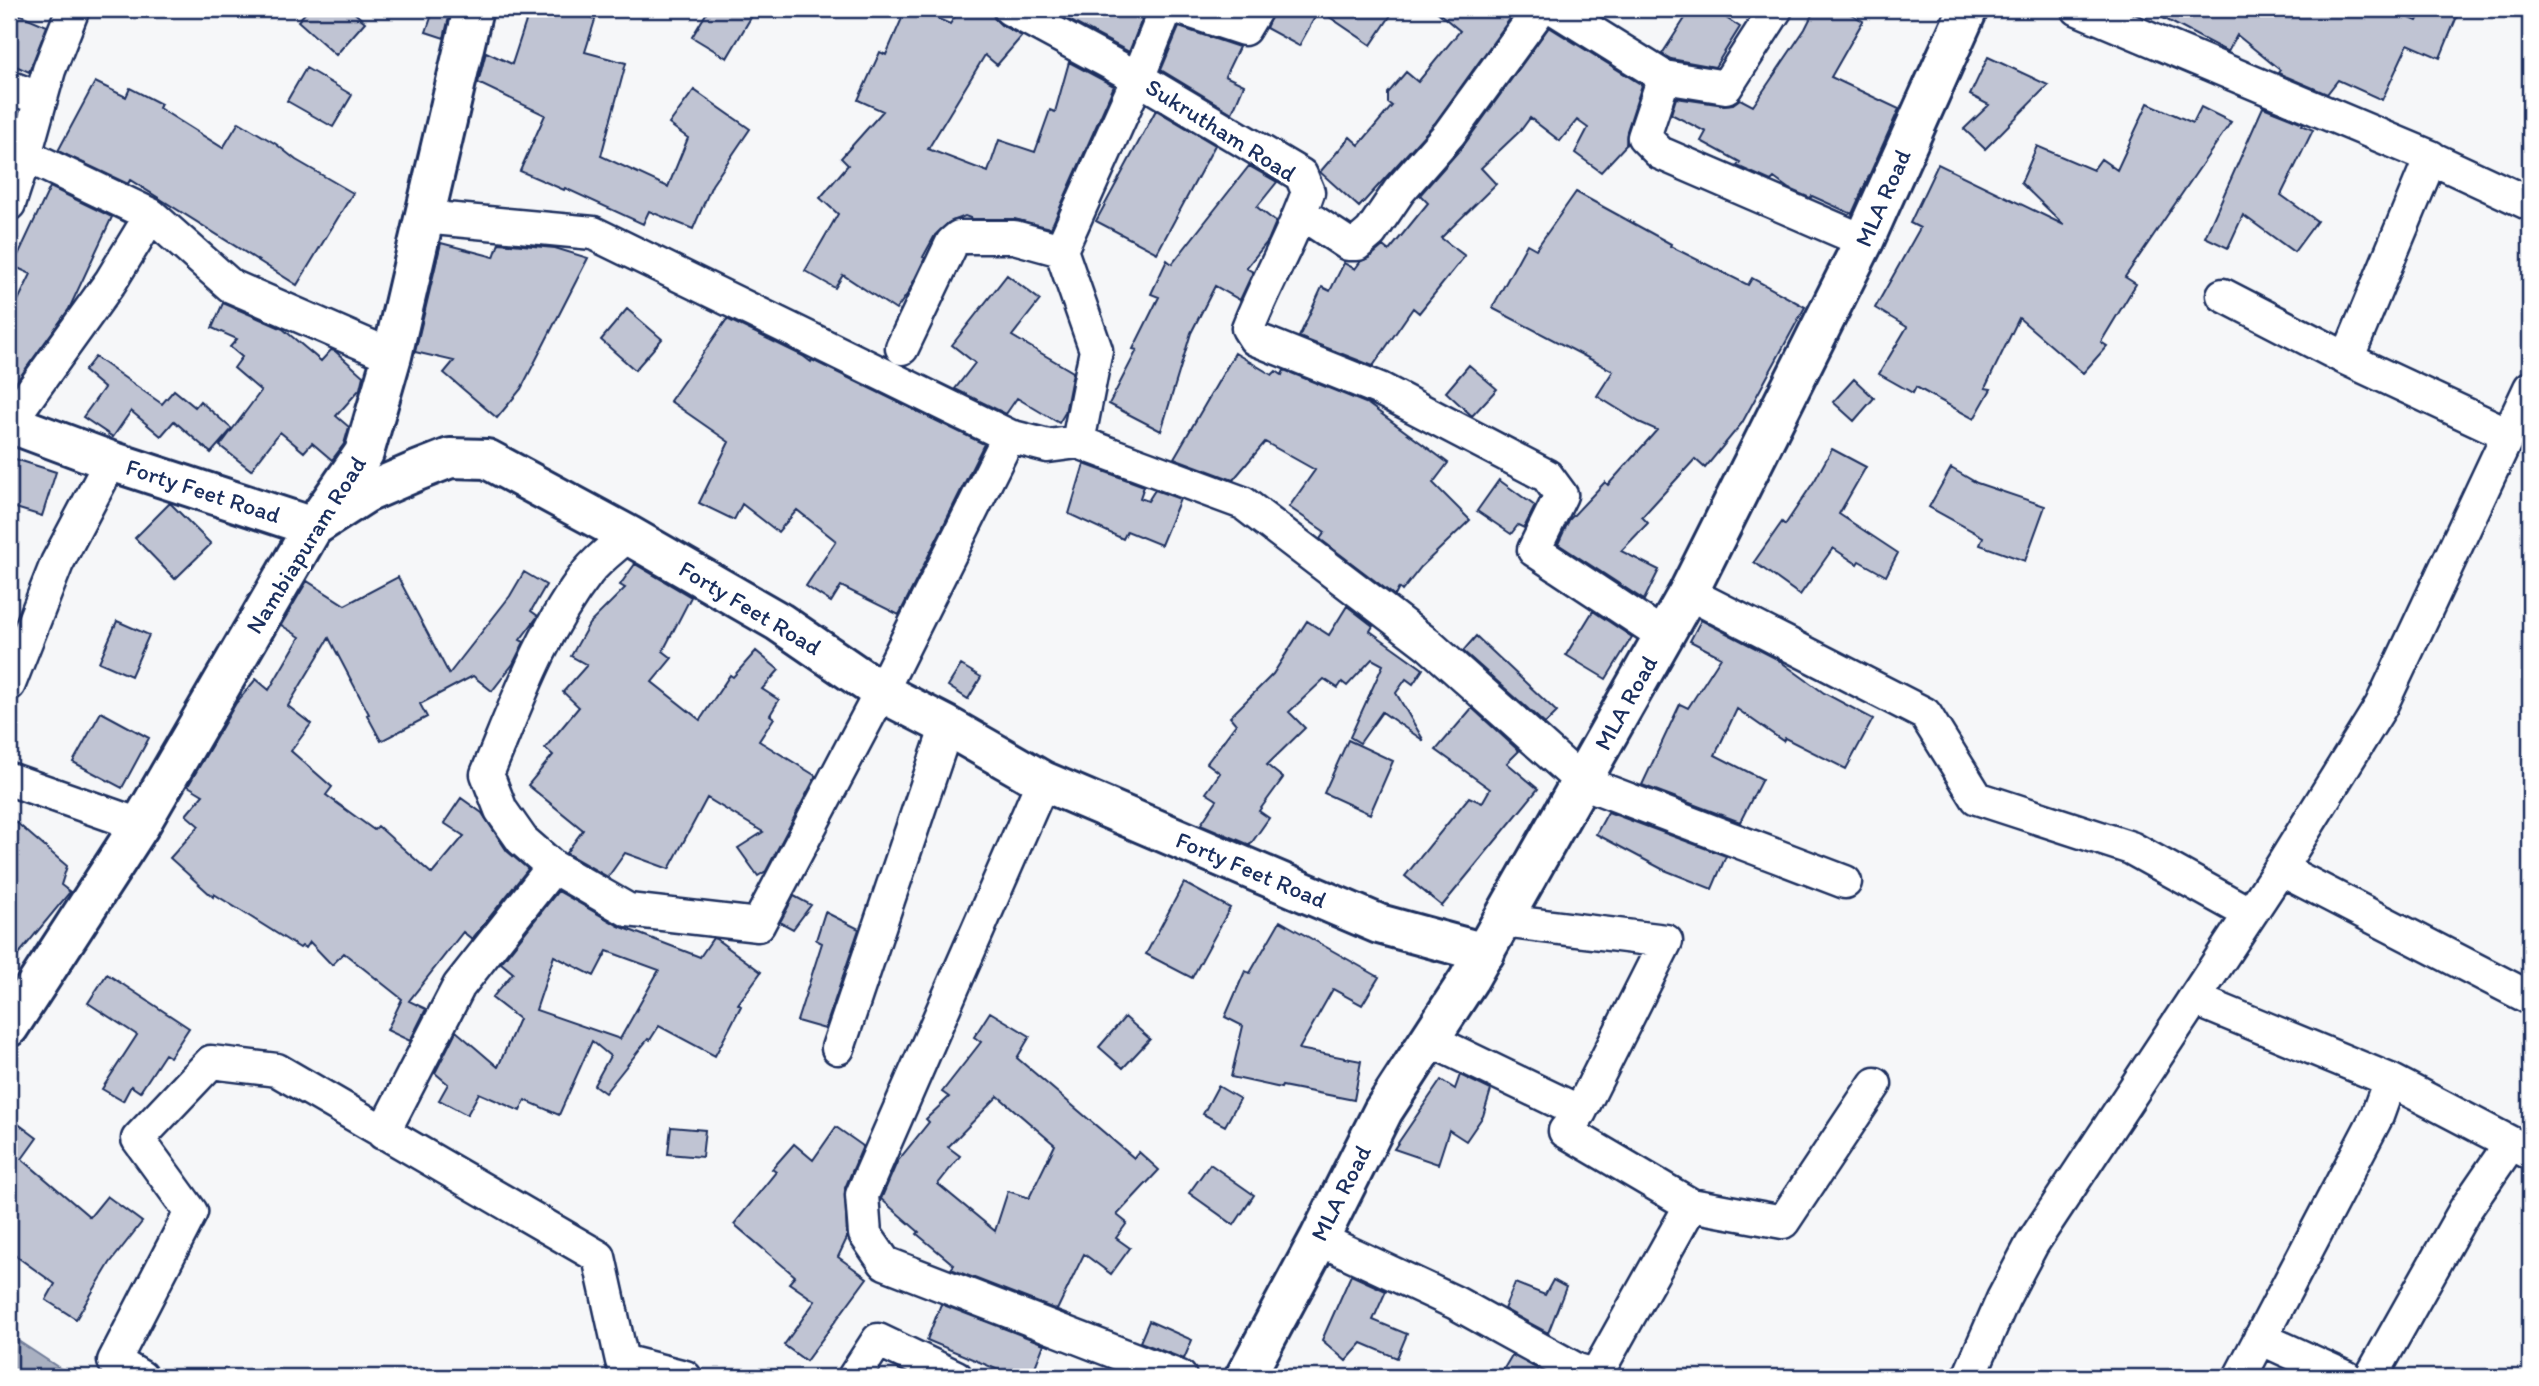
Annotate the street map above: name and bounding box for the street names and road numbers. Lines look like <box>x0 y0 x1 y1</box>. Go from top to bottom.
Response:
street label: Sukrutham Road <box>1141 72 1302 187</box>
street label: MLA Road <box>1848 144 1917 251</box>
street label: Nambiapuram Road <box>239 450 372 639</box>
street label: Forty Feet Road <box>122 452 284 529</box>
street label: Forty Feet Road <box>674 554 827 661</box>
street label: MLA Road <box>1588 650 1663 755</box>
street label: Forty Feet Road <box>1172 825 1331 914</box>
street label: MLA Road <box>1304 1140 1377 1246</box>

